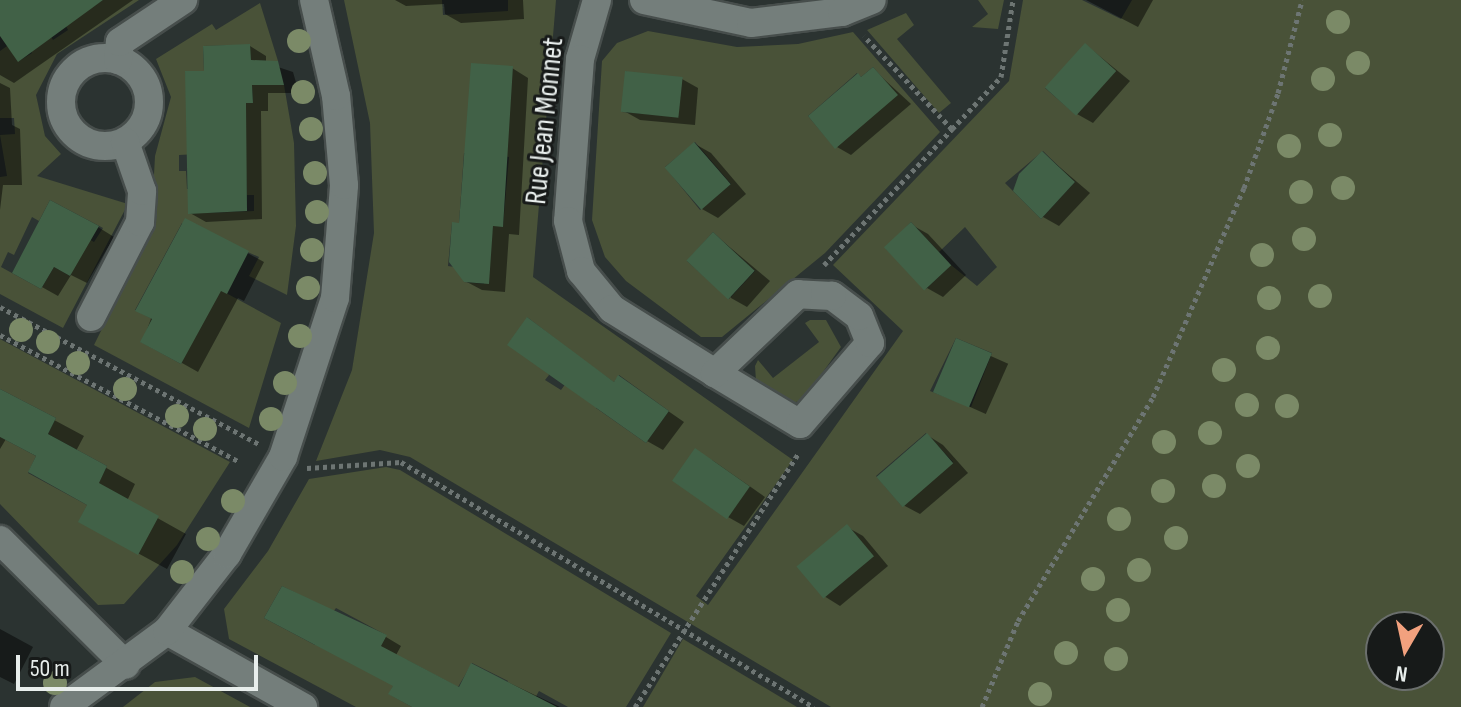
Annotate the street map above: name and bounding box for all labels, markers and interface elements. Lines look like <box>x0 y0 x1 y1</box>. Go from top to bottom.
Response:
street label: Rue Jean Monnet <box>518 36 572 206</box>
north arrow <box>1365 611 1445 691</box>
scale bar <box>20 639 262 689</box>
text: 50 m <box>30 654 70 683</box>
text: N <box>1394 659 1409 687</box>

